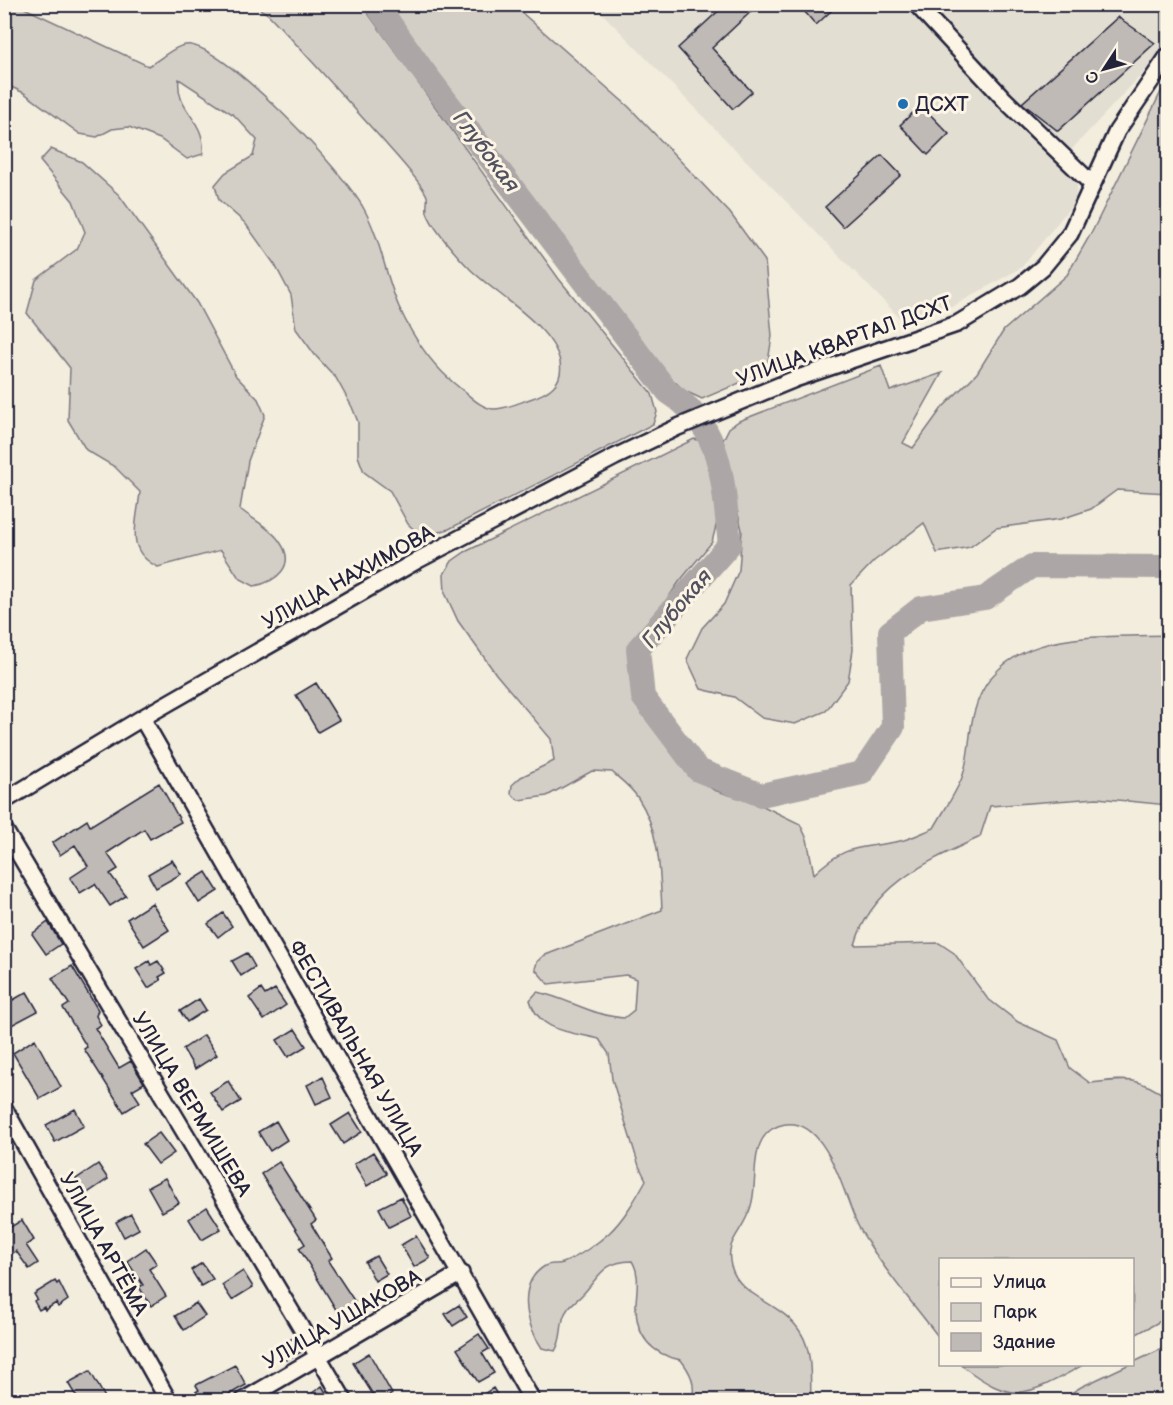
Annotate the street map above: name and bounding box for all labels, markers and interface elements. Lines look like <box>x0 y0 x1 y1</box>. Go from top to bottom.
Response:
north arrow <box>1074 39 1134 99</box>
text: С <box>1082 67 1104 87</box>
place label: ДСХТ <box>915 92 970 117</box>
marker: ДСХТ <box>896 97 910 111</box>
water label: Глубокая <box>446 106 525 198</box>
street label: УЛИЦА КВАРТАЛ ДСХТ <box>733 291 956 392</box>
street label: УЛИЦА НАХИМОВА <box>258 520 439 635</box>
water label: Глубокая <box>636 564 718 654</box>
street label: ФЕСТИВАЛЬНАЯ УЛИЦА <box>283 936 428 1161</box>
street label: УЛИЦА ВЕРМИШЕВА <box>127 1008 257 1201</box>
street label: УЛИЦА АРТЁМА <box>54 1168 153 1320</box>
legend <box>939 1258 1134 1366</box>
street label: УЛИЦА УШАКОВА <box>259 1264 426 1375</box>
text: Улица <box>993 1272 1047 1293</box>
text: Парк <box>993 1302 1037 1323</box>
text: Здание <box>993 1332 1055 1353</box>

